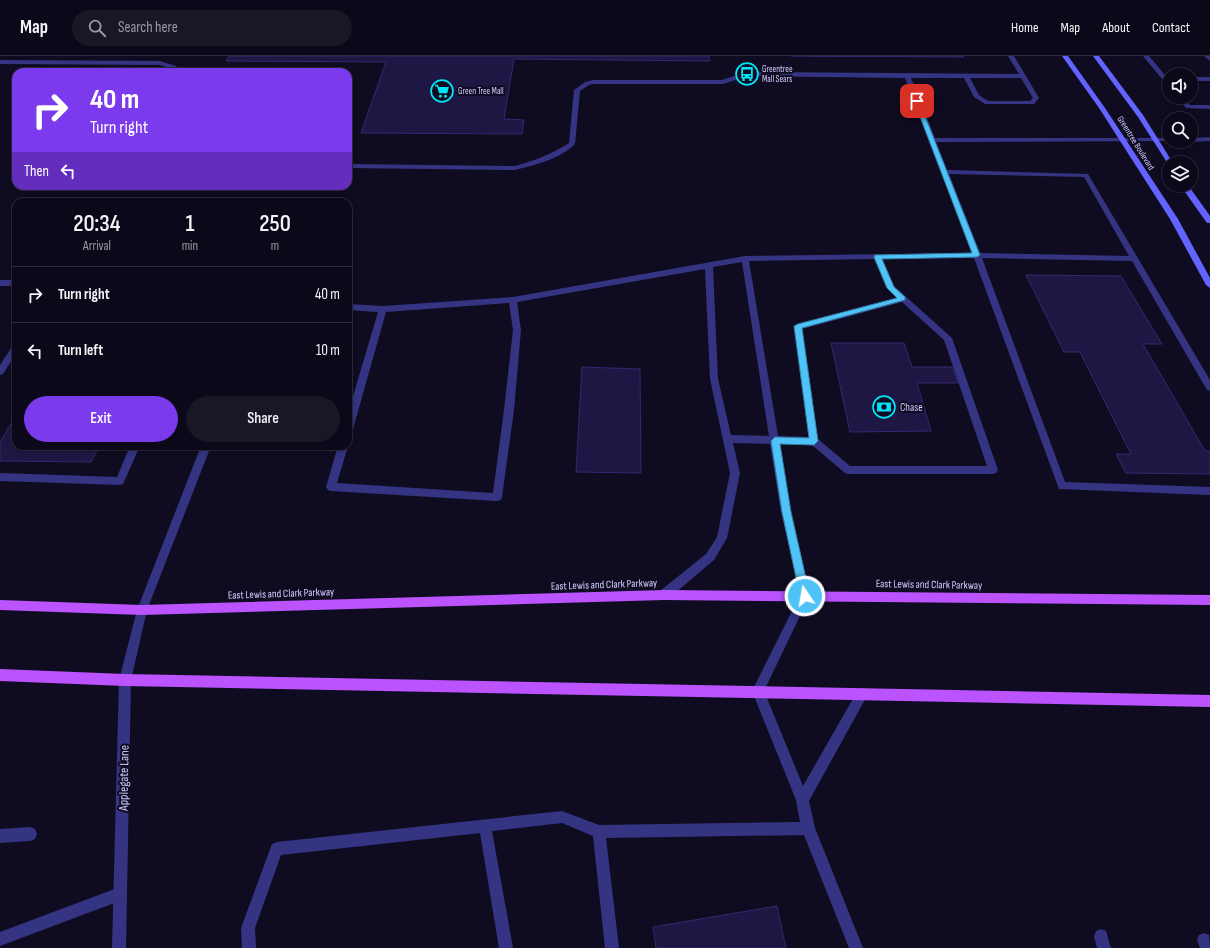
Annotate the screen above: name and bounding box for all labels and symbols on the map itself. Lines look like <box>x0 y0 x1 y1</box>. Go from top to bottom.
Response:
bus stop icon: Greentree Mall Sears <box>734 61 760 87</box>
place label: Greentree Mall Sears <box>762 64 793 85</box>
supermarket icon: Green Tree Mall <box>429 78 455 104</box>
pin <box>900 84 934 118</box>
place label: Green Tree Mall <box>458 86 504 97</box>
street label: Greentree Boulevard <box>1115 114 1157 173</box>
bank icon: Chase <box>871 394 897 420</box>
place label: Chase <box>900 401 923 414</box>
position arrow <box>784 575 826 617</box>
street label: East Lewis and Clark Parkway <box>551 576 658 593</box>
street label: East Lewis and Clark Parkway <box>876 577 983 592</box>
street label: East Lewis and Clark Parkway <box>228 585 335 602</box>
street label: Applegate Lane <box>115 745 133 812</box>

